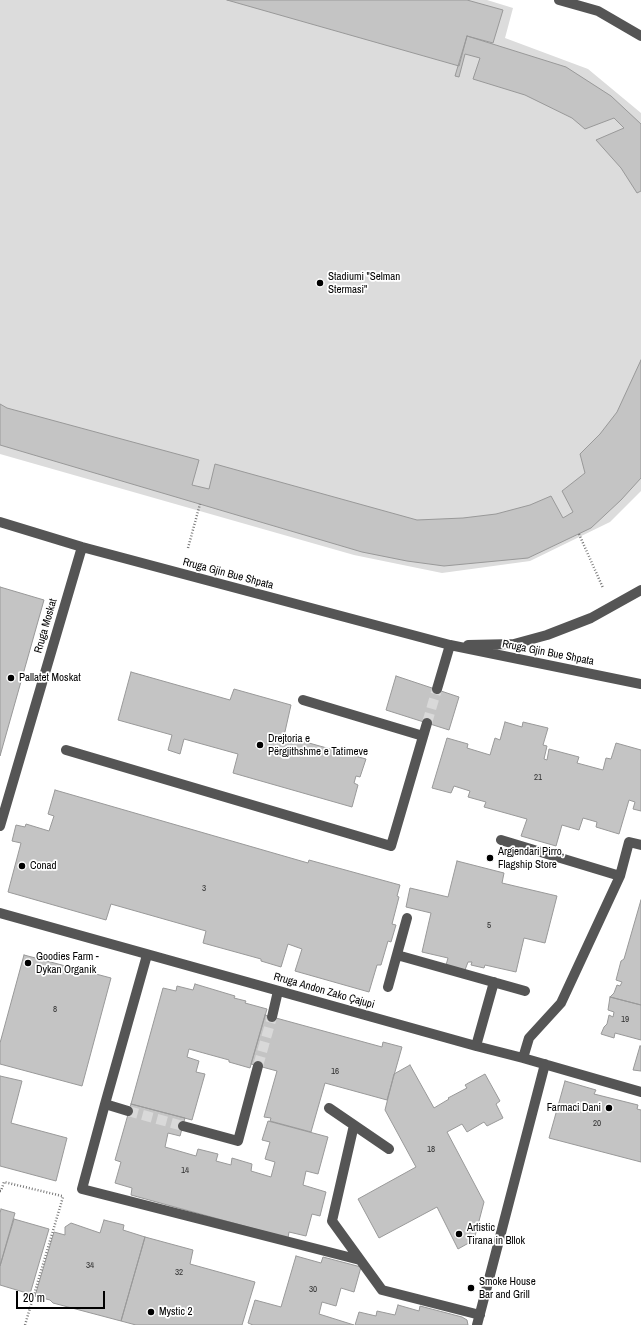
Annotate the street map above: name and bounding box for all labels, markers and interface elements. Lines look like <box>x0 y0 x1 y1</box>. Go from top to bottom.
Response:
place label: Stadiumi "Selman Stermasi" <box>328 270 400 296</box>
marker: Stadiumi "Selman Stermasi" <box>315 278 325 288</box>
street label: Rruga Gjin Bue Shpata <box>181 556 275 592</box>
street label: Rruga Moskat <box>32 597 60 655</box>
street label: Rruga Gjin Bue Shpata <box>501 638 595 668</box>
place label: Pallatet Moskat <box>19 671 81 685</box>
marker: Pallatet Moskat <box>6 673 16 683</box>
place label: Drejtoria e Përgjithshme e Tatimeve <box>268 732 368 758</box>
marker: Drejtoria e Përgjithshme e Tatimeve <box>255 740 265 750</box>
house number: 21 <box>534 773 542 783</box>
place label: Argjendari Pirro, Flagship Store <box>498 845 564 871</box>
marker: Argjendari Pirro, Flagship Store <box>485 853 495 863</box>
place label: Conad <box>30 859 57 873</box>
marker: Conad <box>17 861 27 871</box>
house number: 3 <box>202 884 206 894</box>
house number: 5 <box>487 921 491 931</box>
place label: Goodies Farm - Dykan Organik <box>36 950 99 976</box>
marker: Goodies Farm - Dykan Organik <box>23 958 33 968</box>
street label: Rruga Andon Zako Çajupi <box>272 970 376 1012</box>
house number: 8 <box>53 1005 57 1015</box>
house number: 19 <box>621 1015 629 1025</box>
house number: 16 <box>331 1067 339 1077</box>
place label: Farmaci Dani <box>547 1101 601 1115</box>
marker: Farmaci Dani <box>604 1103 614 1113</box>
house number: 20 <box>593 1119 601 1129</box>
house number: 18 <box>427 1145 435 1155</box>
house number: 14 <box>181 1166 189 1176</box>
place label: Artistic Tirana in Bllok <box>467 1221 525 1247</box>
marker: Artistic Tirana in Bllok <box>454 1229 464 1239</box>
house number: 34 <box>86 1261 94 1271</box>
house number: 32 <box>175 1268 183 1278</box>
place label: Smoke House Bar and Grill <box>479 1275 536 1301</box>
scale bar <box>18 1283 107 1309</box>
marker: Smoke House Bar and Grill <box>466 1283 476 1293</box>
house number: 30 <box>309 1285 317 1295</box>
text: 20 m <box>23 1290 45 1306</box>
place label: Mystic 2 <box>159 1305 193 1319</box>
marker: Mystic 2 <box>146 1307 156 1317</box>

